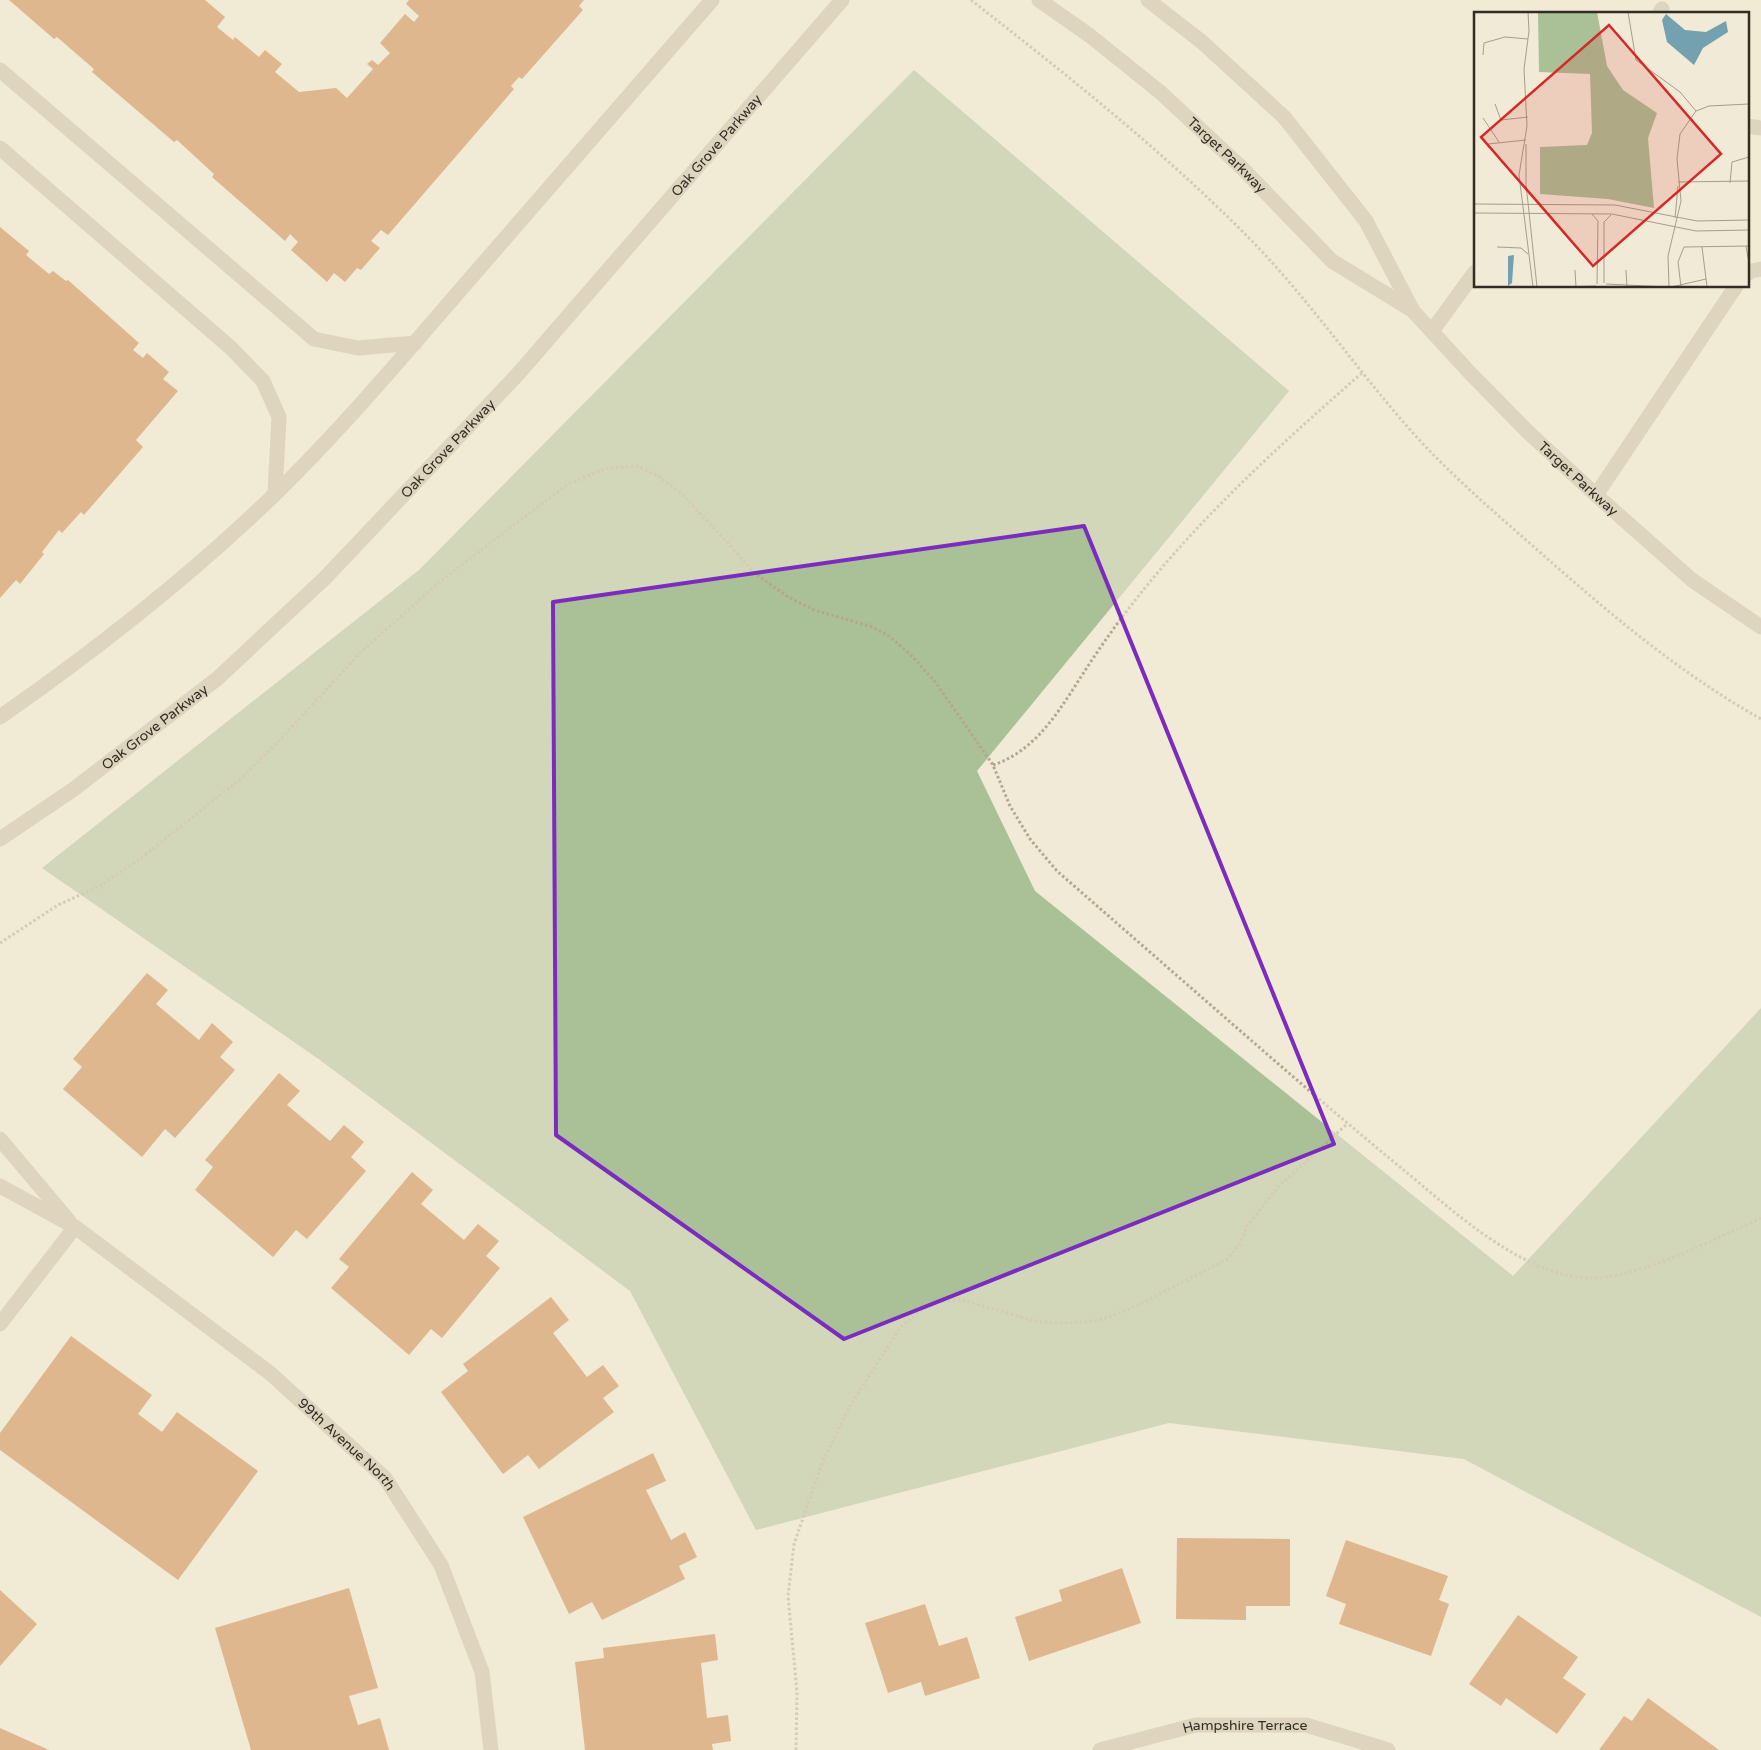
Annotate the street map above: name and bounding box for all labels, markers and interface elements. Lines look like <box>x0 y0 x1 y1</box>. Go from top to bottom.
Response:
inset map <box>1474 12 1748 288</box>
street label: Oak Grove Parkway <box>667 90 765 200</box>
street label: Target Parkway <box>1184 113 1270 197</box>
street label: Oak Grove Parkway <box>397 395 499 501</box>
street label: Target Parkway <box>1535 438 1622 520</box>
street label: Oak Grove Parkway <box>98 680 211 773</box>
street label: 99th Avenue North <box>295 1394 399 1494</box>
street label: Hampshire Terrace <box>1181 1717 1307 1737</box>

